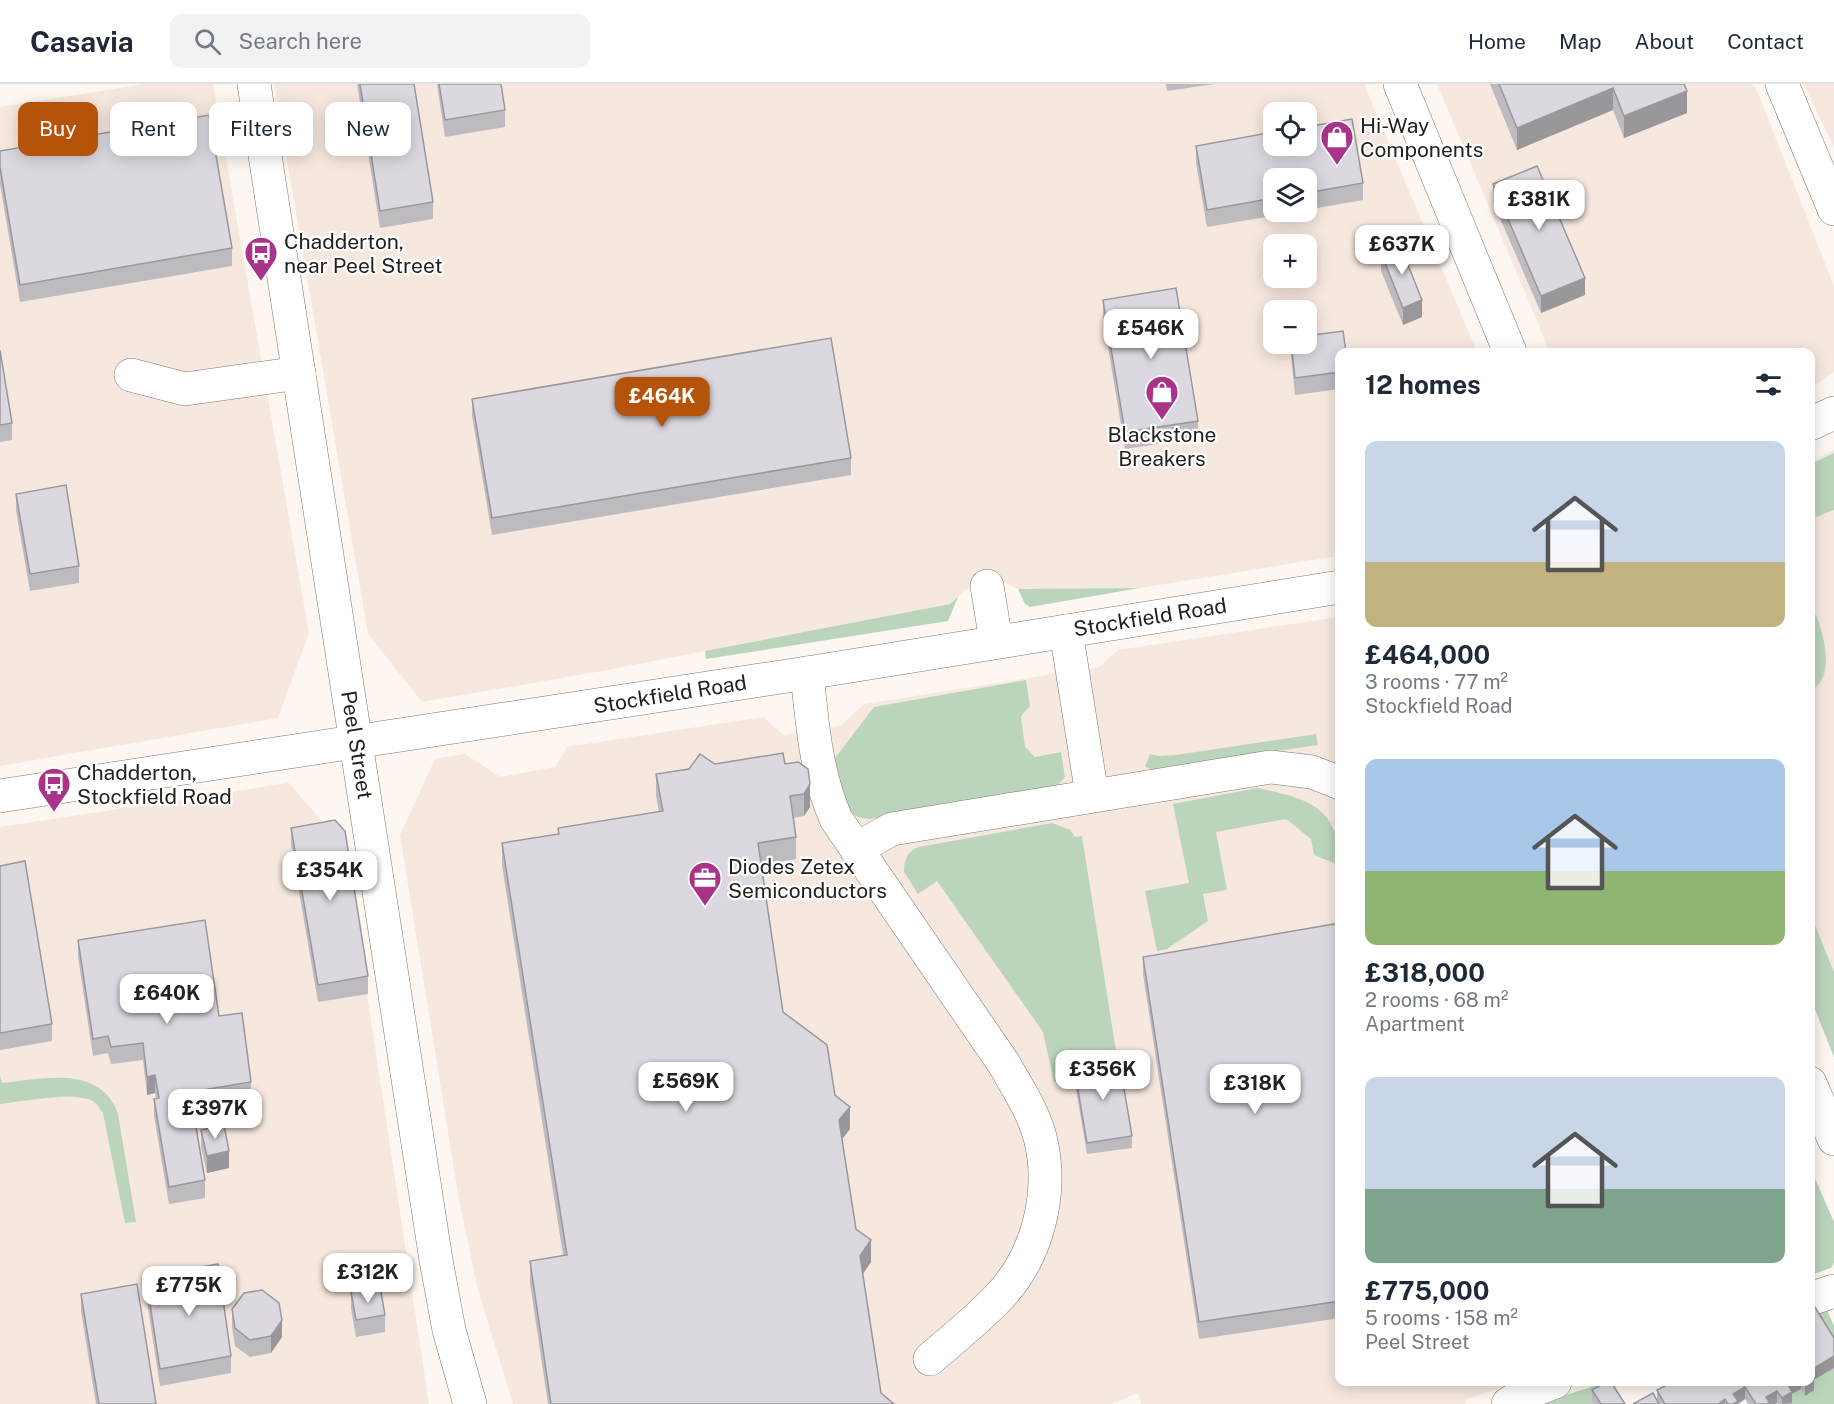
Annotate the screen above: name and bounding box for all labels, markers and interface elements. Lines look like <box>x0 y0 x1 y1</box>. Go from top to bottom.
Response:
search box <box>170 14 590 68</box>
text: Casavia <box>30 25 134 58</box>
icon: search <box>191 25 224 58</box>
text: Search here <box>239 28 362 54</box>
text: Home <box>1468 29 1526 54</box>
text: Map <box>1559 29 1602 54</box>
text: About <box>1635 29 1694 54</box>
text: Contact <box>1727 29 1804 54</box>
chip: Buy <box>18 102 98 156</box>
chip: Rent <box>110 102 197 156</box>
chip: Filters <box>209 102 313 156</box>
chip: New <box>325 102 411 156</box>
map controls <box>1263 102 1317 354</box>
button: locate <box>1263 102 1317 156</box>
place label: Hi-Way Components <box>1360 113 1483 162</box>
shop icon: Hi-Way Components <box>1319 119 1355 166</box>
button: layers <box>1263 168 1317 222</box>
pin: £381K <box>1497 180 1581 231</box>
text: £381K <box>1508 187 1570 211</box>
pin: £637K <box>1360 225 1444 276</box>
place label: Chadderton, near Peel Street <box>284 229 443 278</box>
text: £637K <box>1369 232 1435 256</box>
button: + <box>1263 234 1317 288</box>
bus stop icon: Chadderton, near Peel Street <box>243 235 279 282</box>
button: − <box>1263 300 1317 354</box>
pin: £546K <box>1109 309 1193 360</box>
text: £546K <box>1117 316 1185 340</box>
icon: filters <box>1752 368 1785 401</box>
text: 12 homes <box>1365 369 1481 400</box>
shop icon: Blackstone Breakers <box>1144 374 1180 421</box>
pin: £464K <box>620 377 704 428</box>
text: £464K <box>629 384 695 408</box>
place label: Blackstone Breakers <box>1108 422 1216 471</box>
icon: home <box>1521 480 1629 588</box>
street label: Stockfield Road <box>1072 593 1228 641</box>
text: £464,000 <box>1365 639 1490 670</box>
street label: Stockfield Road <box>592 670 748 718</box>
text: 3 rooms · 77 m² <box>1365 670 1508 694</box>
street label: Peel Street <box>336 689 378 801</box>
text: Stockfield Road <box>1365 694 1512 718</box>
place label: Chadderton, Stockfield Road <box>77 760 232 809</box>
bus stop icon: Chadderton, Stockfield Road <box>36 766 72 813</box>
icon: home <box>1521 798 1629 906</box>
pin: £354K <box>288 851 372 902</box>
place label: Diodes Zetex Semiconductors <box>728 854 887 903</box>
text: £354K <box>296 858 364 882</box>
office icon: Diodes Zetex Semiconductors <box>687 860 723 907</box>
text: £318,000 <box>1365 957 1485 988</box>
pin: £640K <box>125 974 209 1025</box>
text: £640K <box>134 981 200 1005</box>
text: 2 rooms · 68 m² <box>1365 988 1508 1012</box>
text: Apartment <box>1365 1012 1465 1036</box>
pin: £356K <box>1061 1050 1145 1101</box>
text: £356K <box>1069 1057 1137 1081</box>
pin: £569K <box>644 1062 728 1113</box>
pin: £318K <box>1213 1064 1297 1115</box>
text: £569K <box>652 1069 720 1093</box>
text: £318K <box>1224 1071 1286 1095</box>
pin: £397K <box>173 1089 257 1140</box>
text: £397K <box>182 1096 248 1120</box>
icon: home <box>1521 1116 1629 1224</box>
pin: £312K <box>326 1253 410 1304</box>
text: £312K <box>337 1260 399 1284</box>
pin: £775K <box>147 1266 231 1317</box>
text: £775K <box>156 1273 222 1297</box>
text: £775,000 <box>1365 1275 1489 1306</box>
text: 5 rooms · 158 m² <box>1365 1306 1518 1330</box>
text: Peel Street <box>1365 1330 1470 1354</box>

